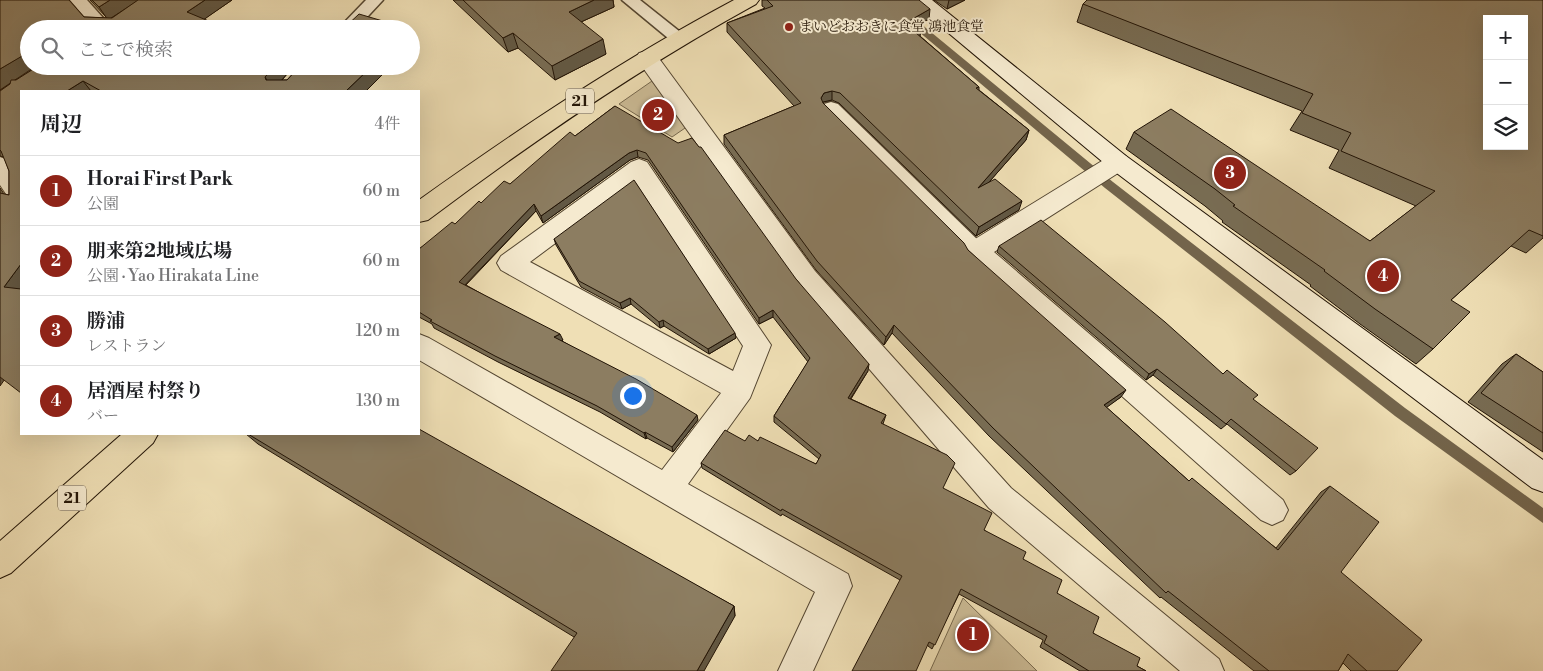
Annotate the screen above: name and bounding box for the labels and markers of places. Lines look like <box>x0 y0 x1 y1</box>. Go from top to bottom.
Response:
place label: まいどおおきに食堂 鴻池食堂 <box>799 18 984 36</box>
marker: まいどおおきに食堂 鴻池食堂 <box>783 21 795 33</box>
pin: 2 <box>642 96 674 134</box>
pin: 3 <box>1214 154 1246 192</box>
pin: 4 <box>1367 257 1399 295</box>
pin: 1 <box>957 616 989 654</box>

